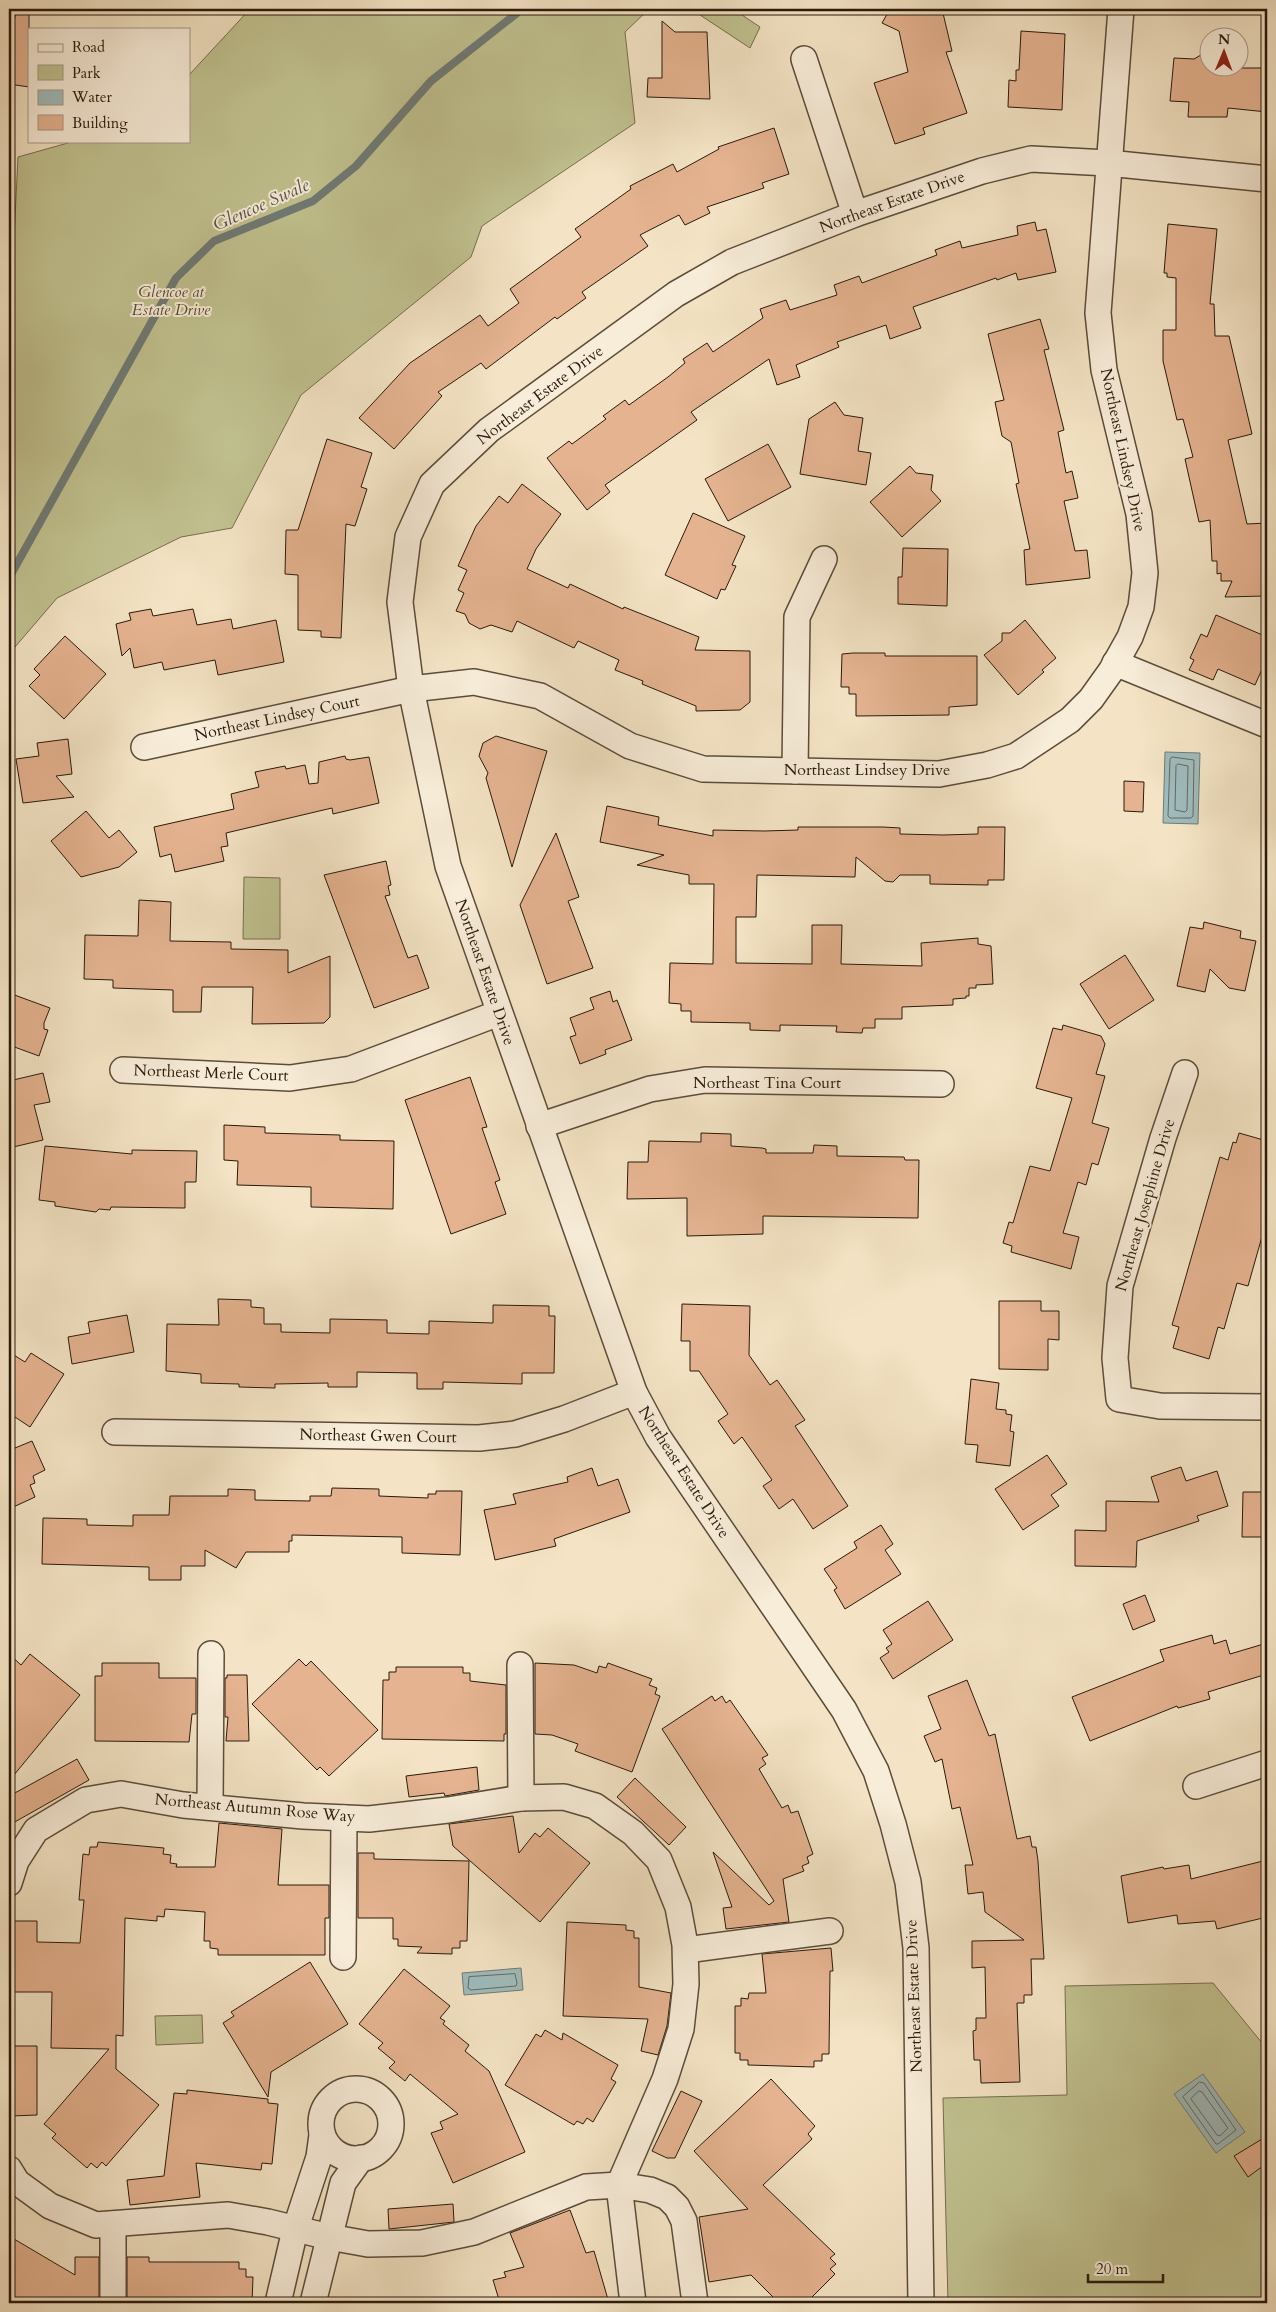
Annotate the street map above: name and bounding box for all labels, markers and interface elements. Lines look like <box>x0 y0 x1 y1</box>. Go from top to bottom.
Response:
legend <box>28 28 190 142</box>
north arrow <box>1198 28 1248 78</box>
text: N <box>1218 30 1230 49</box>
text: Road <box>72 37 105 57</box>
text: Park <box>72 63 101 83</box>
text: Water <box>71 87 113 107</box>
text: Building <box>72 113 128 133</box>
street label: Northeast Estate Drive <box>816 165 968 239</box>
water label: Glencoe Swale <box>209 172 314 237</box>
park label: Glencoe at Estate Drive <box>132 281 211 321</box>
street label: Northeast Estate Drive <box>472 340 608 450</box>
street label: Northeast Lindsey Drive <box>1095 366 1151 534</box>
street label: Northeast Lindsey Court <box>192 690 362 746</box>
street label: Northeast Lindsey Drive <box>784 759 950 781</box>
street label: Northeast Estate Drive <box>450 896 520 1048</box>
street label: Northeast Merle Court <box>133 1059 289 1087</box>
street label: Northeast Tina Court <box>693 1072 841 1094</box>
street label: Northeast Josephine Drive <box>1110 1116 1180 1294</box>
street label: Northeast Estate Drive <box>633 1402 735 1542</box>
street label: Northeast Gwen Court <box>299 1424 457 1448</box>
street label: Northeast Autumn Rose Way <box>154 1788 357 1828</box>
street label: Northeast Estate Drive <box>900 1919 928 2073</box>
scale bar <box>1088 2252 1164 2284</box>
text: 20 m <box>1096 2259 1128 2279</box>

